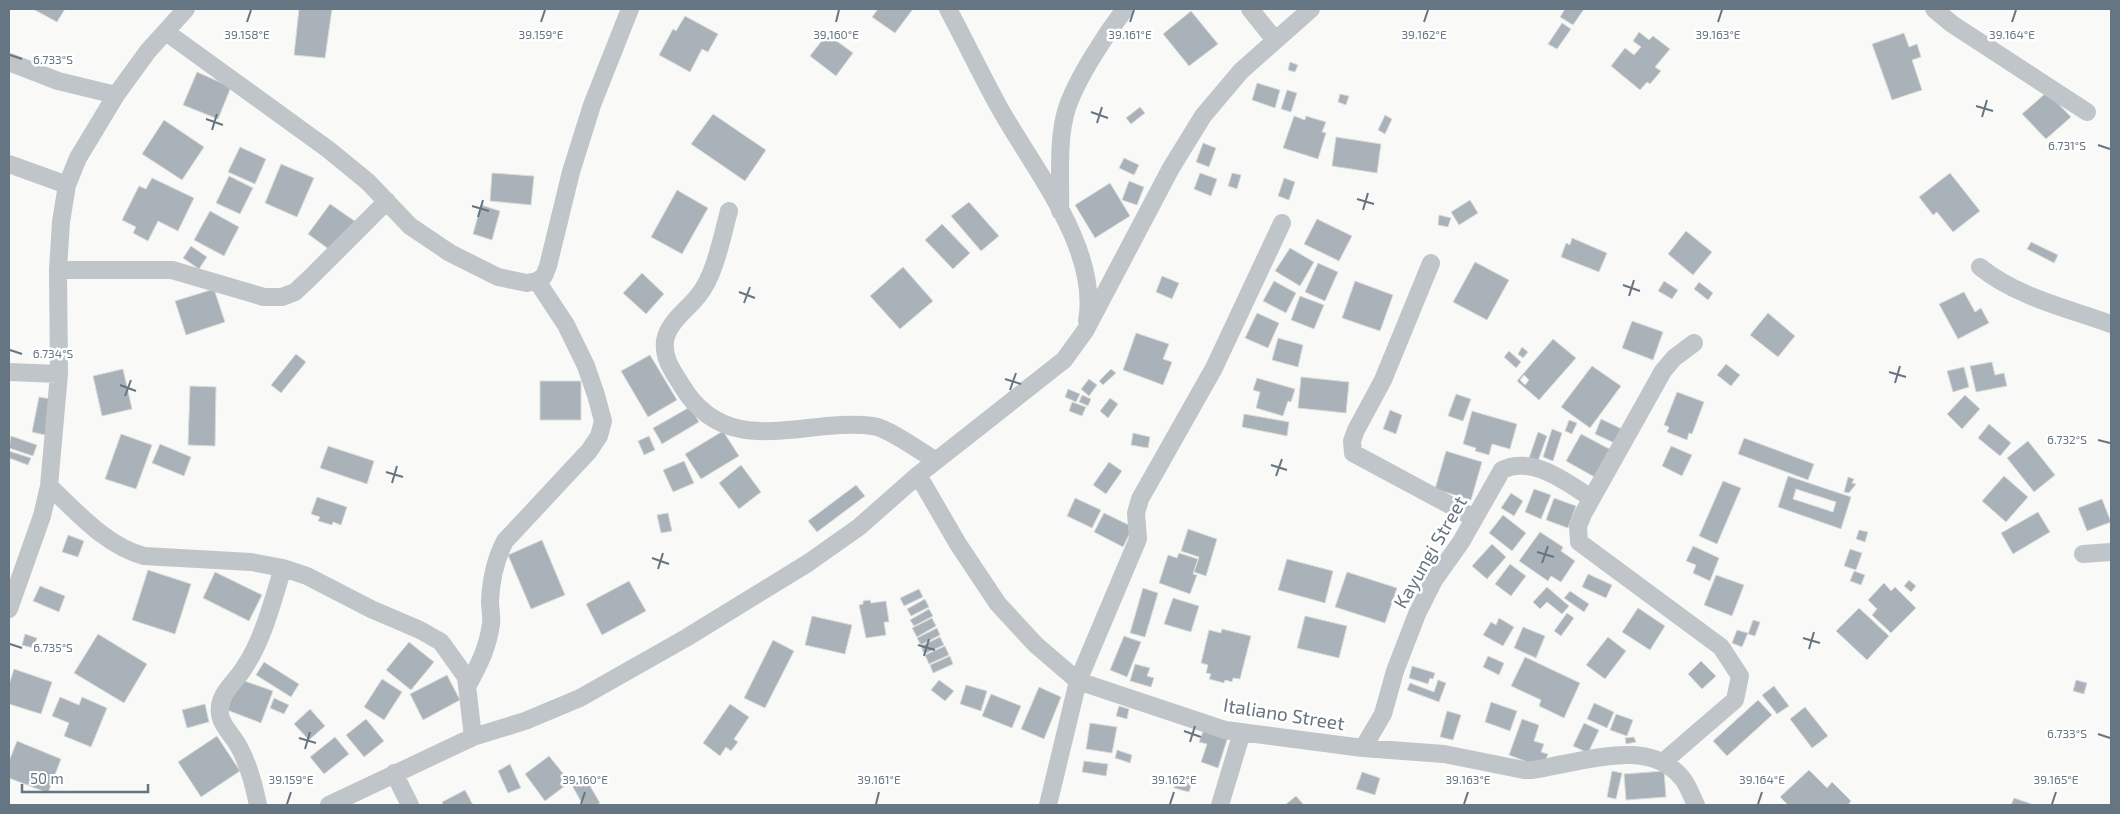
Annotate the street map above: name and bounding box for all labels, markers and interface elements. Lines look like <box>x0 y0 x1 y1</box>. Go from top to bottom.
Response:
text: 39.158°E <box>224 27 270 41</box>
text: 39.159°E <box>519 27 564 41</box>
text: 39.160°E <box>813 27 859 41</box>
text: 39.161°E <box>1108 27 1152 41</box>
text: 39.162°E <box>1401 27 1447 41</box>
text: 39.163°E <box>1695 27 1741 41</box>
text: 39.164°E <box>1989 27 2035 41</box>
text: 6.733°S <box>33 52 73 66</box>
text: 6.731°S <box>2048 138 2086 152</box>
text: 6.734°S <box>33 346 73 360</box>
text: 6.732°S <box>2047 432 2087 446</box>
street label: Kayungi Street <box>1388 491 1471 612</box>
text: 6.735°S <box>33 640 73 654</box>
street label: Italiano Street <box>1222 693 1346 734</box>
text: 6.733°S <box>2047 726 2087 740</box>
scale bar <box>22 762 149 794</box>
text: 50 m <box>30 769 64 787</box>
text: 39.159°E <box>269 772 314 786</box>
text: 39.160°E <box>562 772 608 786</box>
text: 39.161°E <box>857 772 901 786</box>
text: 39.162°E <box>1151 772 1197 786</box>
text: 39.163°E <box>1445 772 1491 786</box>
text: 39.164°E <box>1739 772 1785 786</box>
text: 39.165°E <box>2034 772 2079 786</box>

